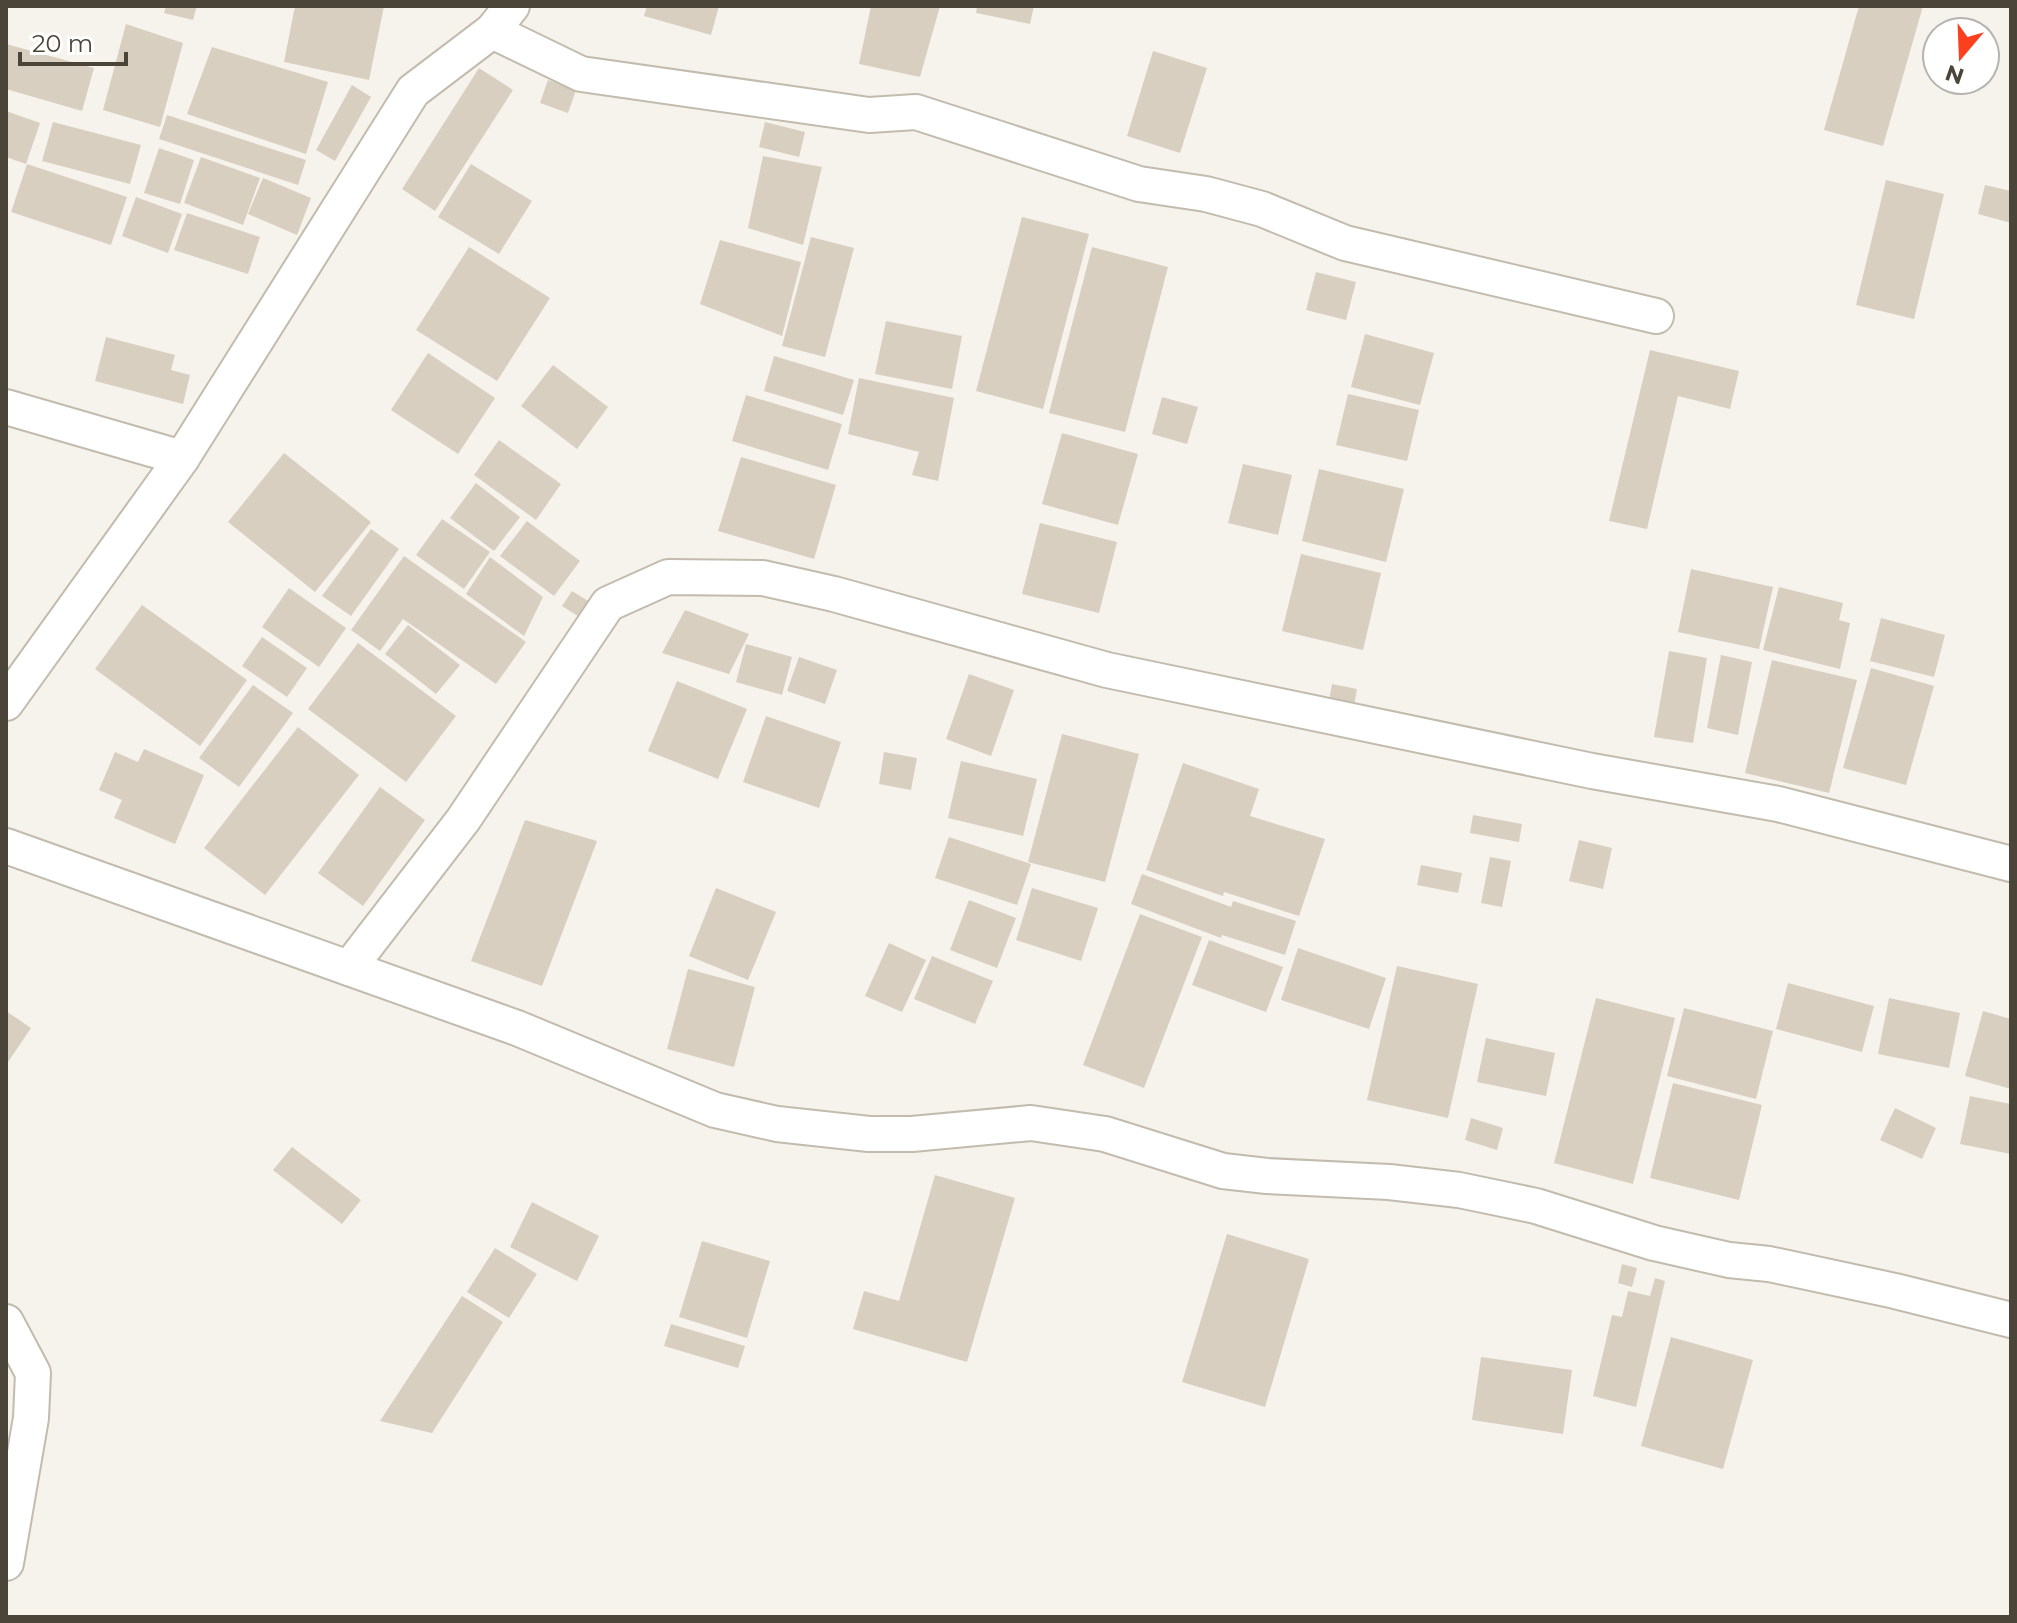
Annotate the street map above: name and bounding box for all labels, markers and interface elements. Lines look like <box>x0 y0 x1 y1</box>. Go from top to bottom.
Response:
scale bar <box>20 16 126 66</box>
north arrow <box>1921 16 2001 96</box>
text: 20 m <box>32 29 93 58</box>
text: N <box>1942 59 1967 90</box>

